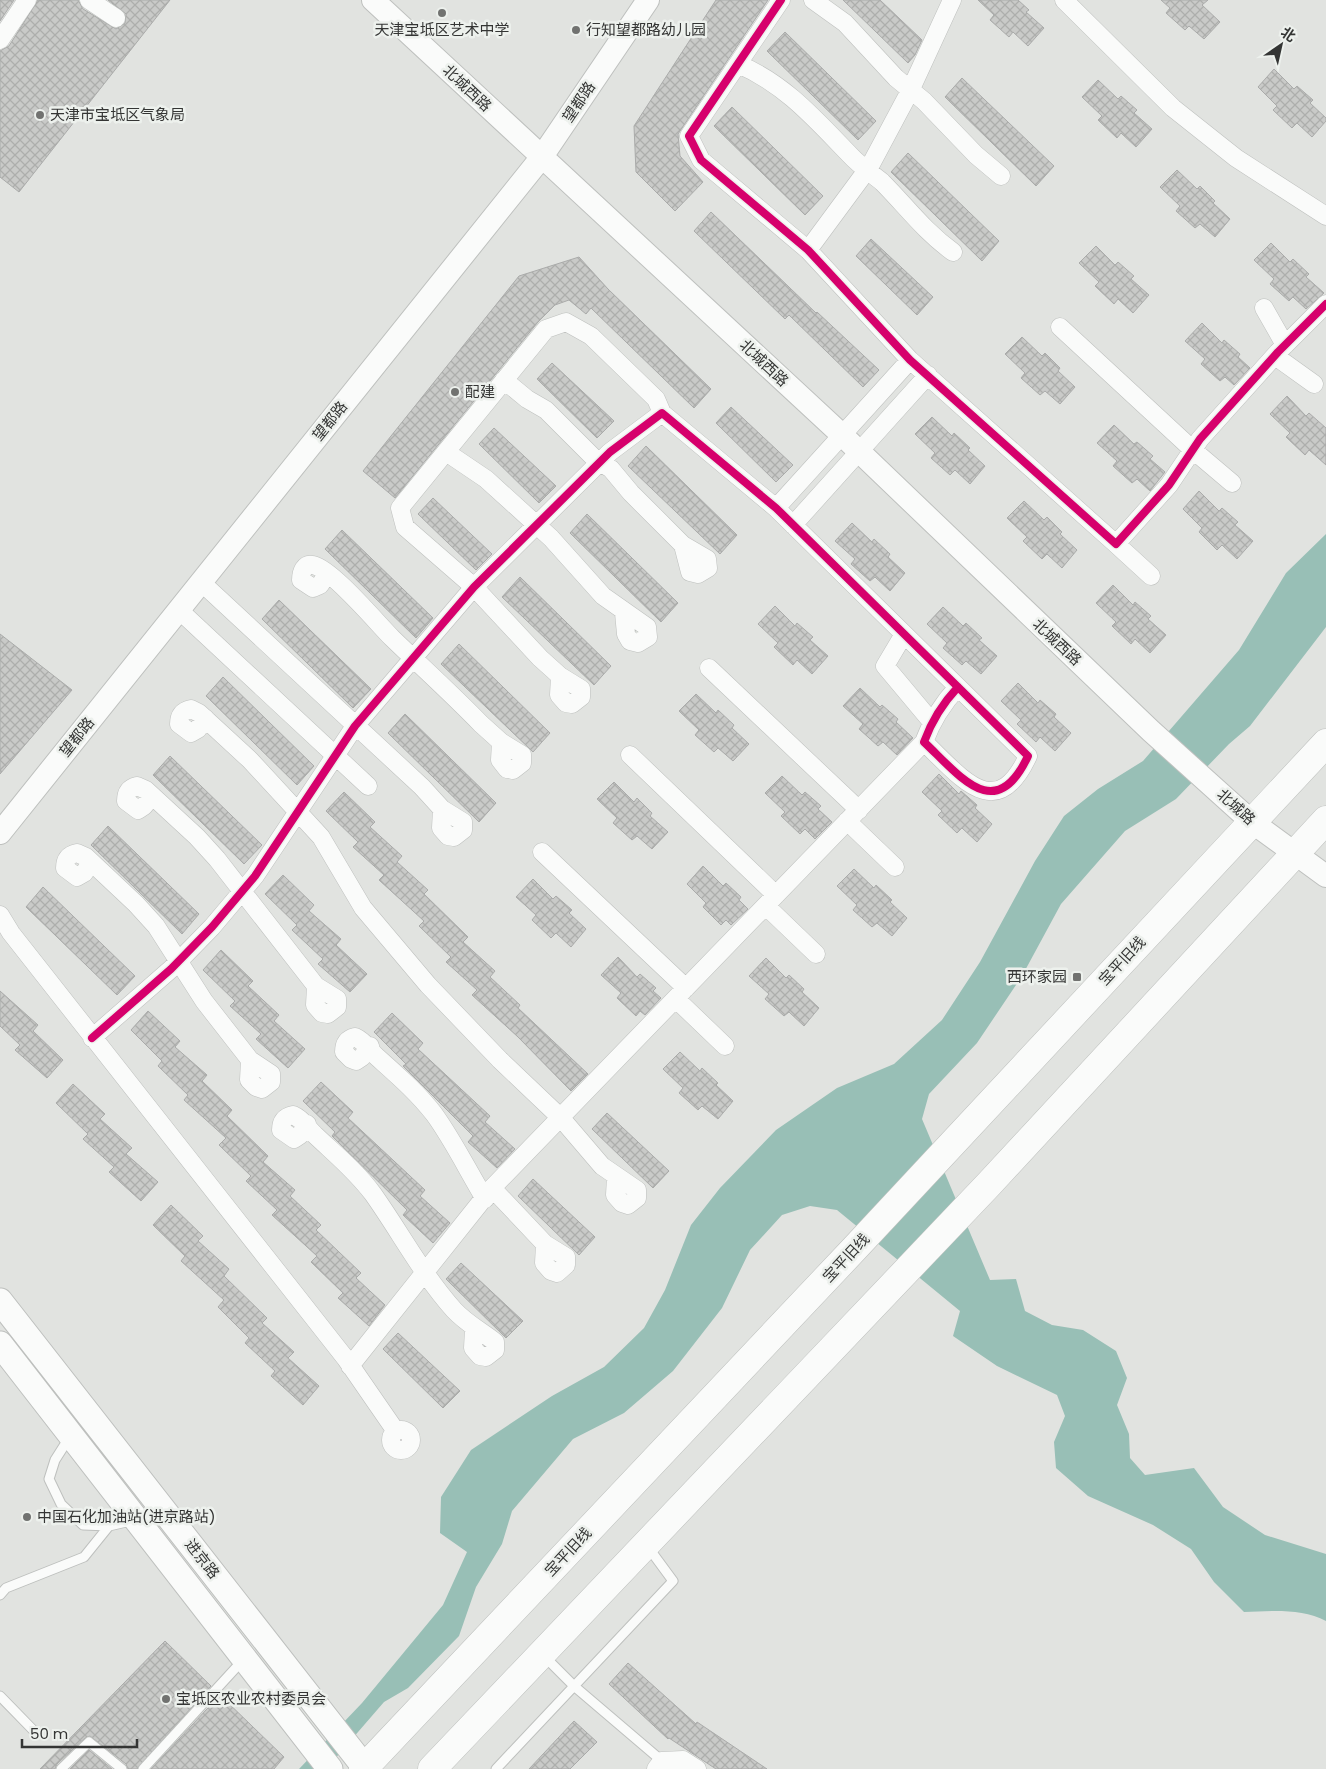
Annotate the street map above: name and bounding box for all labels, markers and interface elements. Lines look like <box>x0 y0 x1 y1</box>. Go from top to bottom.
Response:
marker: 天津宝坻区艺术中学 <box>436 7 448 19</box>
place label: 天津宝坻区艺术中学 <box>374 19 510 40</box>
place label: 行知望都路幼儿园 <box>586 19 706 40</box>
north arrow <box>1256 20 1306 70</box>
text: 北 <box>1277 22 1300 46</box>
marker: 行知望都路幼儿园 <box>570 24 582 36</box>
street label: 北城西路 <box>438 59 496 116</box>
street label: 望都路 <box>557 77 600 126</box>
place label: 天津市宝坻区气象局 <box>50 104 185 125</box>
marker: 天津市宝坻区气象局 <box>34 109 46 121</box>
street label: 北城西路 <box>735 334 793 391</box>
place label: 配建 <box>465 381 495 402</box>
marker: 配建 <box>449 386 461 398</box>
street label: 望都路 <box>307 397 352 445</box>
street label: 北城西路 <box>1028 613 1086 670</box>
street label: 望都路 <box>54 713 99 761</box>
street label: 北城路 <box>1213 784 1260 829</box>
street label: 宝平旧线 <box>1093 932 1150 990</box>
place label: 西环家园 <box>1007 966 1067 987</box>
marker: 西环家园 <box>1071 971 1083 983</box>
street label: 宝平旧线 <box>817 1229 874 1287</box>
place label: 中国石化加油站(进京路站) <box>37 1506 216 1527</box>
marker: 中国石化加油站(进京路站) <box>21 1511 33 1523</box>
street label: 宝平旧线 <box>539 1523 596 1581</box>
street label: 进京路 <box>180 1534 225 1583</box>
place label: 宝坻区农业农村委员会 <box>176 1688 326 1709</box>
marker: 宝坻区农业农村委员会 <box>160 1693 172 1705</box>
scale bar <box>22 1716 138 1748</box>
text: 50 m <box>30 1723 68 1744</box>

